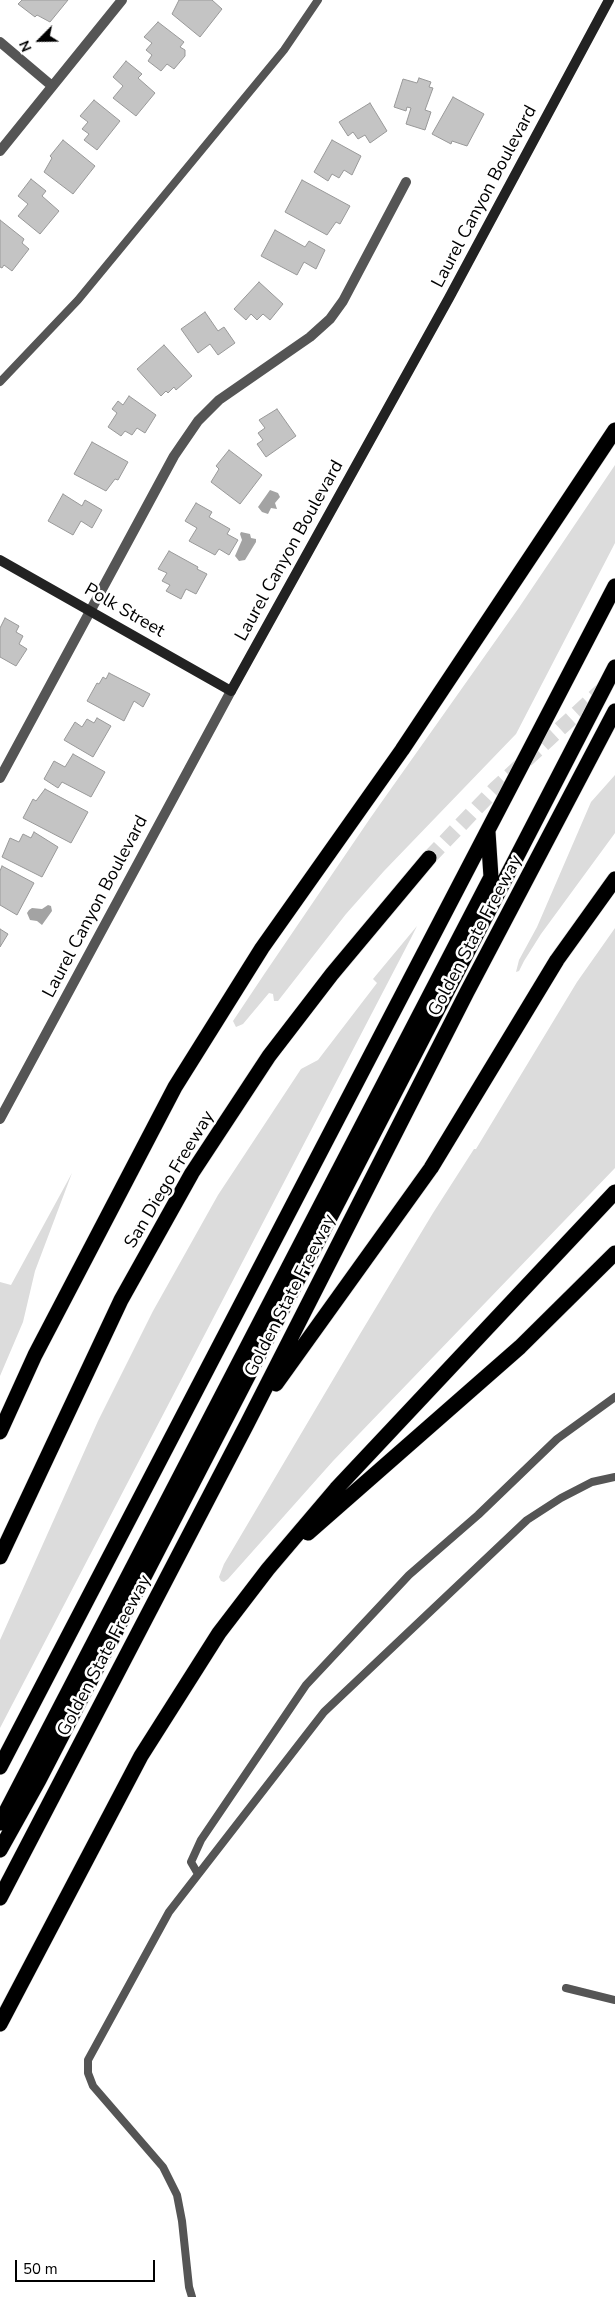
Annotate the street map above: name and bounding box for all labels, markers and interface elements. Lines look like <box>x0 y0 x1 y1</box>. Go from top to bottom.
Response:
north arrow <box>15 15 65 65</box>
text: N <box>15 38 37 55</box>
street label: Laurel Canyon Boulevard <box>428 102 542 292</box>
street label: Laurel Canyon Boulevard <box>231 457 349 645</box>
street label: Polk Street <box>80 579 168 643</box>
street label: Laurel Canyon Boulevard <box>39 812 153 1002</box>
street label: Golden State Freeway <box>424 852 528 1020</box>
street label: San Diego Freeway <box>120 1107 220 1253</box>
street label: Golden State Freeway <box>241 1211 341 1381</box>
street label: Golden State Freeway <box>53 1572 157 1740</box>
scale bar <box>18 2250 158 2282</box>
text: 50 m <box>23 2259 58 2279</box>

